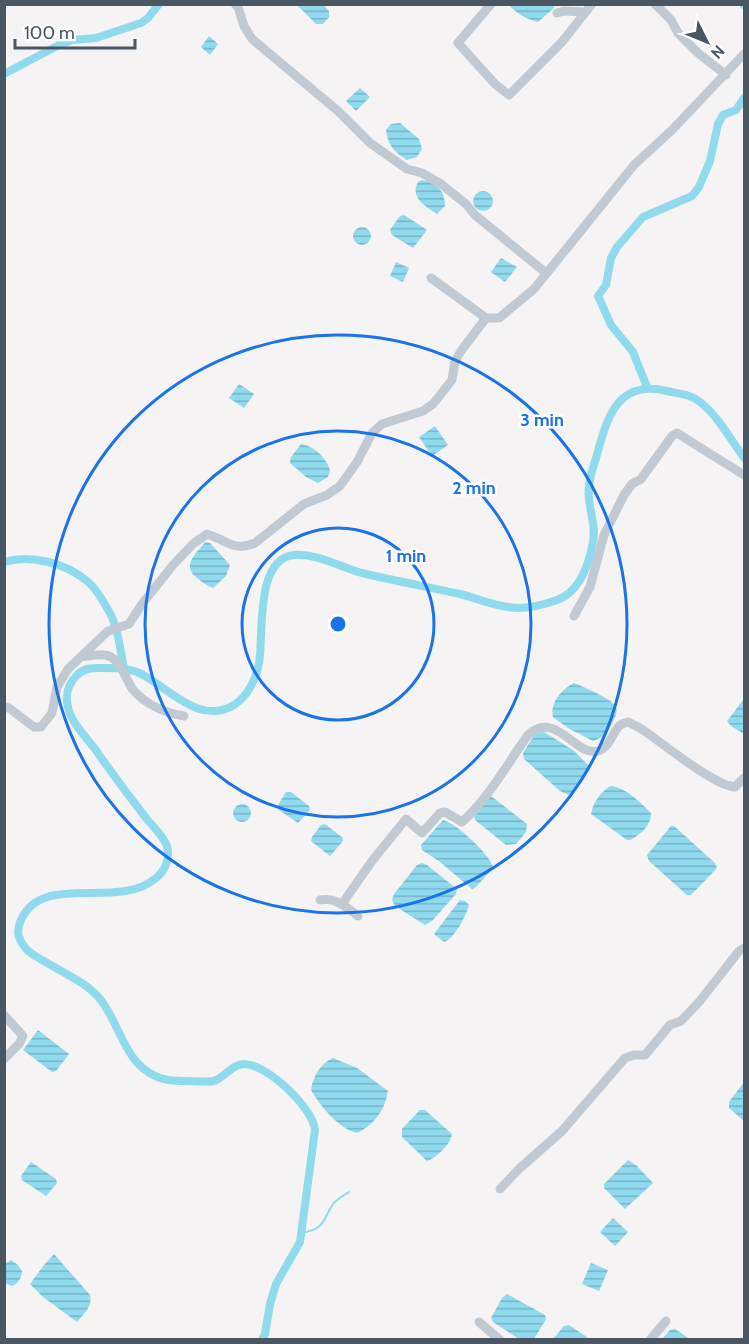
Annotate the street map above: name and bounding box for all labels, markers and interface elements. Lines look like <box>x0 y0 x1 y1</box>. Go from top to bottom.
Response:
scale bar <box>15 12 135 50</box>
north arrow <box>677 12 737 72</box>
text: 100 m <box>24 22 75 44</box>
text: N <box>707 41 728 63</box>
text: 3 min <box>520 409 564 431</box>
text: 2 min <box>452 477 496 499</box>
text: 1 min <box>386 545 426 567</box>
centre of rings <box>328 614 348 634</box>

